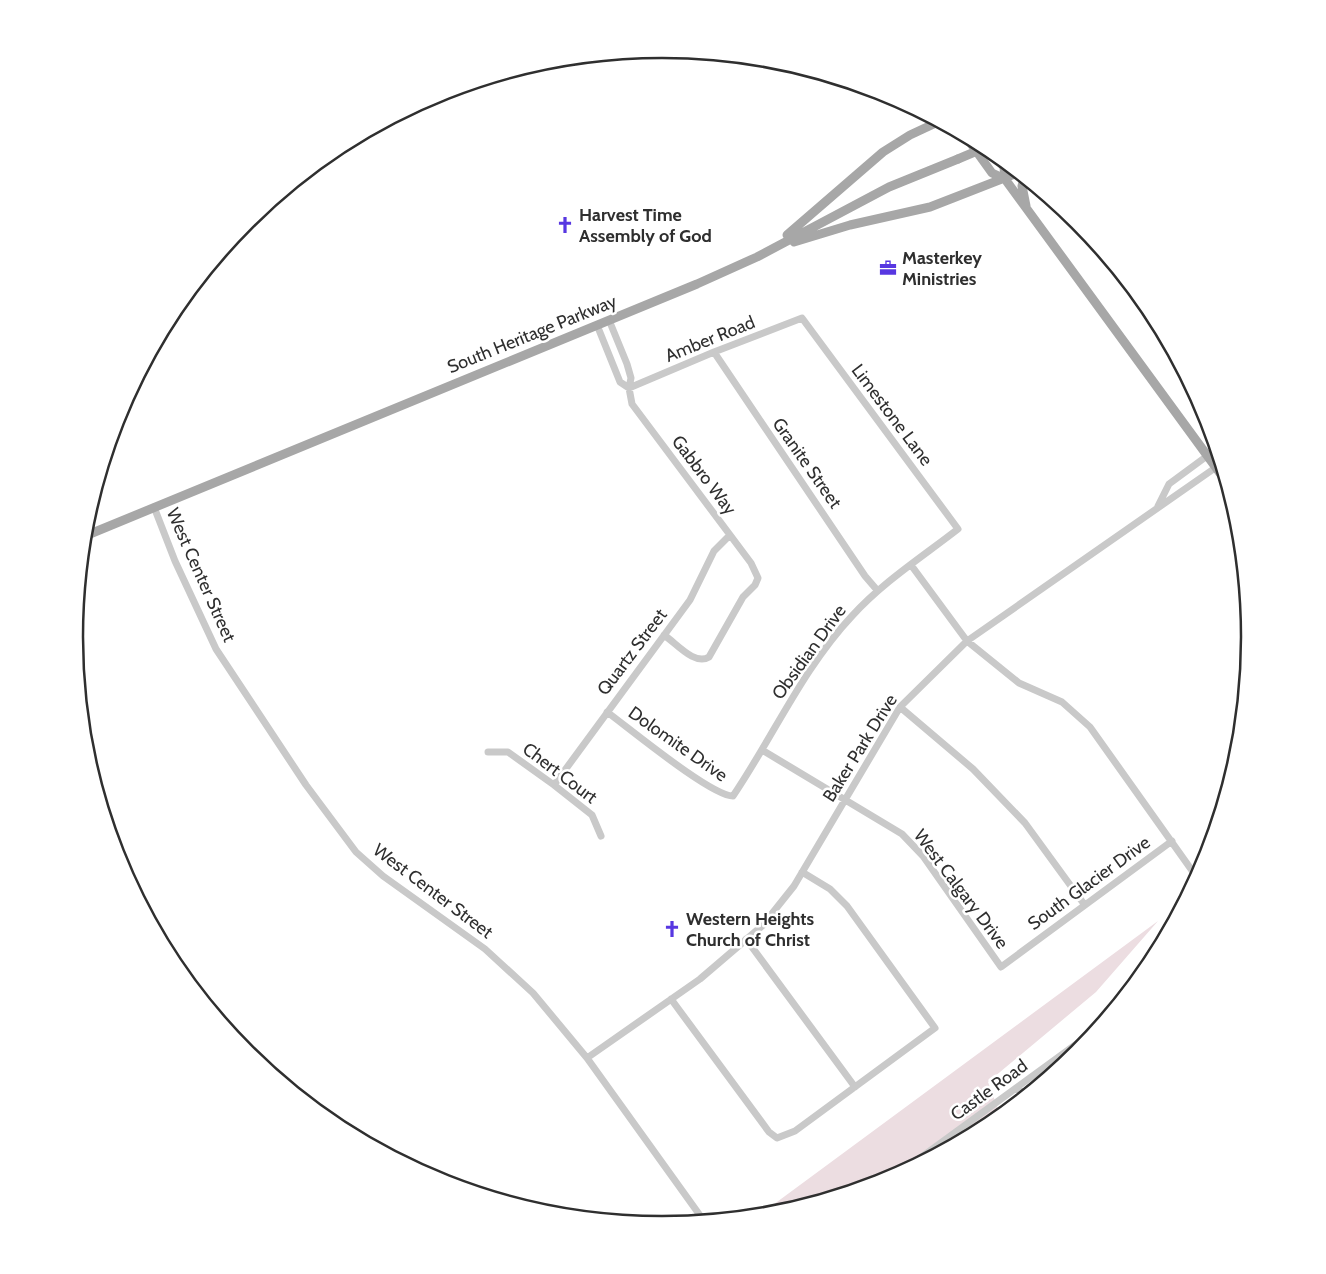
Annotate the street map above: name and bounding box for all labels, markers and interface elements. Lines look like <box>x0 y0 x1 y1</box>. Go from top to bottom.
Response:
place label: Harvest Time Assembly of God <box>579 204 712 247</box>
church icon: Harvest Time Assembly of God <box>555 215 575 235</box>
place label: Masterkey Ministries <box>902 247 982 290</box>
office icon: Masterkey Ministries <box>878 258 898 278</box>
street label: South Heritage Parkway <box>444 290 620 378</box>
street label: Amber Road <box>662 311 758 367</box>
street label: Limestone Lane <box>847 360 937 470</box>
street label: Granite Street <box>768 413 846 513</box>
street label: Gabbro Way <box>667 431 741 519</box>
street label: West Center Street <box>162 505 240 645</box>
street label: Obsidian Drive <box>767 600 851 704</box>
street label: Quartz Street <box>592 604 672 700</box>
street label: Baker Park Drive <box>818 690 902 806</box>
street label: Dolomite Drive <box>624 702 732 786</box>
street label: Chert Court <box>518 738 602 808</box>
street label: West Calgary Drive <box>909 825 1013 953</box>
street label: South Glacier Drive <box>1024 831 1154 935</box>
street label: West Center Street <box>369 839 497 943</box>
place label: Western Heights Church of Christ <box>686 908 814 951</box>
church icon: Western Heights Church of Christ <box>662 919 682 939</box>
street label: Castle Road <box>946 1055 1032 1125</box>

